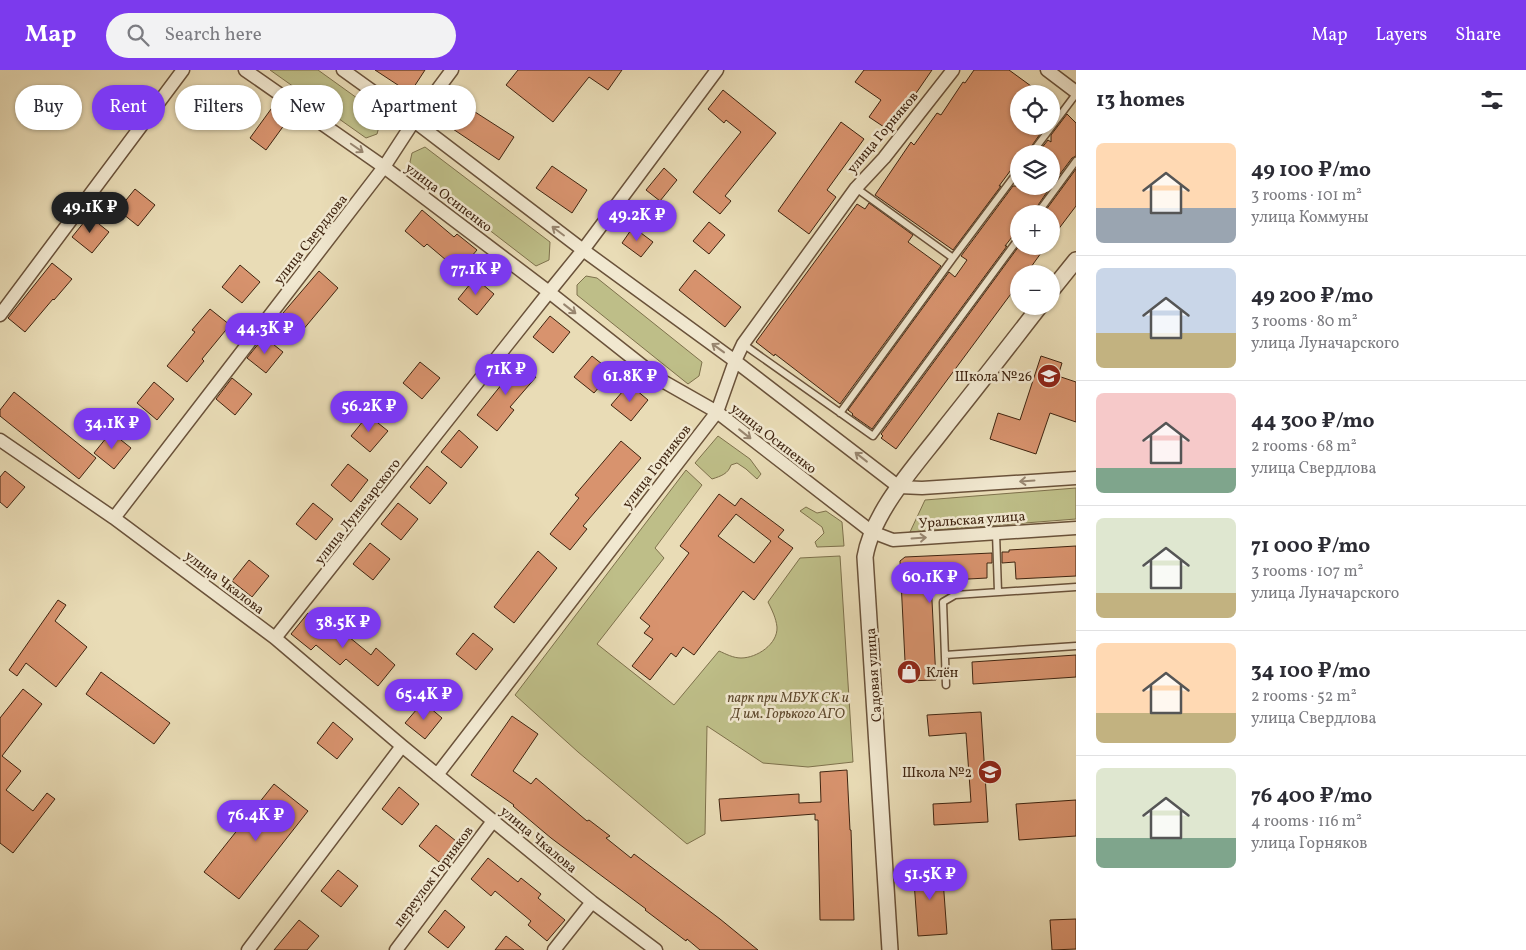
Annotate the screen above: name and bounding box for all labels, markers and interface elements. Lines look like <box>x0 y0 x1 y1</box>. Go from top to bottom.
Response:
search box <box>106 13 456 58</box>
text: Map <box>25 18 76 52</box>
icon: search <box>124 21 152 49</box>
text: Search here <box>164 22 262 48</box>
text: Map <box>1311 23 1347 48</box>
text: Layers <box>1375 23 1427 48</box>
text: Share <box>1455 23 1501 48</box>
chip: Buy <box>15 85 82 130</box>
chip: Rent <box>92 85 165 130</box>
chip: Filters <box>175 85 261 130</box>
chip: New <box>271 85 343 130</box>
chip: Apartment <box>353 85 476 130</box>
map controls <box>1010 85 1060 315</box>
button: locate <box>1010 85 1060 135</box>
text: 13 homes <box>1096 86 1185 115</box>
icon: filters <box>1478 86 1506 114</box>
street label: улица Горняков <box>843 88 923 178</box>
one-way arrow <box>350 143 364 153</box>
button: layers <box>1010 145 1060 195</box>
text: 49 100 ₽/mo <box>1251 156 1371 185</box>
street label: улица Осипенко <box>401 159 496 237</box>
icon: home <box>1136 163 1196 223</box>
text: 3 rooms · 101 m² <box>1251 185 1362 207</box>
pin: 49.1K ₽ <box>44 191 136 234</box>
street label: улица Свердлова <box>270 191 352 289</box>
text: 49.1K ₽ <box>63 197 117 219</box>
pin: 49.2K ₽ <box>591 200 683 242</box>
text: 49.2K ₽ <box>609 205 665 227</box>
button: + <box>1010 205 1060 255</box>
text: улица Коммуны <box>1251 207 1369 229</box>
one-way arrow <box>552 226 565 237</box>
pin: 77.1K ₽ <box>430 254 522 296</box>
text: 77.1K ₽ <box>451 259 501 281</box>
button: − <box>1010 265 1060 315</box>
text: 49 200 ₽/mo <box>1251 282 1373 311</box>
icon: home <box>1136 288 1196 348</box>
one-way arrow <box>563 303 576 314</box>
text: 3 rooms · 80 m² <box>1251 311 1358 333</box>
pin: 44.3K ₽ <box>219 312 311 355</box>
text: 44.3K ₽ <box>236 318 294 340</box>
text: улица Луначарского <box>1251 333 1399 355</box>
one-way arrow <box>711 343 725 353</box>
pin: 71K ₽ <box>471 354 541 396</box>
text: 71K ₽ <box>486 359 526 381</box>
pin: 61.8K ₽ <box>584 360 676 403</box>
school or university icon: Школа №26 <box>1036 363 1062 389</box>
text: 61.8K ₽ <box>603 366 657 388</box>
place label: Школа №26 <box>955 368 1032 387</box>
pin: 56.2K ₽ <box>323 390 415 433</box>
text: 56.2K ₽ <box>341 396 397 418</box>
street label: улица Осипенко <box>726 399 820 479</box>
text: 44 300 ₽/mo <box>1251 407 1375 436</box>
pin: 34.1K ₽ <box>66 408 158 450</box>
text: 34.1K ₽ <box>85 413 139 435</box>
icon: home <box>1136 413 1196 473</box>
street label: улица Горняков <box>618 421 696 513</box>
one-way arrow <box>738 428 751 439</box>
text: 2 rooms · 68 m² <box>1251 436 1357 458</box>
one-way arrow <box>854 452 868 462</box>
street label: улица Луначарского <box>311 455 406 569</box>
text: улица Свердлова <box>1251 458 1376 480</box>
one-way arrow <box>1020 476 1036 486</box>
street label: Уральская улица <box>918 507 1026 534</box>
text: 71 000 ₽/mo <box>1251 532 1370 561</box>
one-way arrow <box>911 533 927 543</box>
icon: home <box>1136 538 1196 598</box>
street label: улица Чкалова <box>180 547 268 619</box>
text: 3 rooms · 107 m² <box>1251 561 1364 583</box>
pin: 60.1K ₽ <box>884 562 976 604</box>
text: 60.1K ₽ <box>902 567 958 589</box>
text: улица Луначарского <box>1251 583 1399 605</box>
pin: 38.5K ₽ <box>297 606 389 649</box>
text: 38.5K ₽ <box>316 612 370 634</box>
street label: Садовая улица <box>862 627 887 723</box>
text: 34 100 ₽/mo <box>1251 657 1371 686</box>
shop icon: Клён <box>896 659 922 685</box>
icon: home <box>1136 663 1196 723</box>
place label: Клён <box>926 664 959 683</box>
pin: 65.4K ₽ <box>378 678 470 721</box>
text: 65.4K ₽ <box>396 684 452 706</box>
text: 2 rooms · 52 m² <box>1251 686 1357 708</box>
park label: парк при МБУК СК и Д им. Горького АГО <box>727 689 849 724</box>
text: улица Свердлова <box>1251 708 1376 730</box>
school or university icon: Школа №2 <box>977 759 1003 785</box>
place label: Школа №2 <box>902 764 972 783</box>
text: 76 400 ₽/mo <box>1251 782 1372 811</box>
icon: home <box>1136 788 1196 848</box>
pin: 76.4K ₽ <box>210 800 302 842</box>
street label: улица Чкалова <box>495 802 581 878</box>
text: 76.4K ₽ <box>228 805 284 827</box>
text: 4 rooms · 116 m² <box>1251 811 1362 833</box>
street label: переулок Горняков <box>390 823 478 931</box>
text: улица Горняков <box>1251 833 1367 855</box>
pin: 51.5K ₽ <box>884 858 976 901</box>
text: 51.5K ₽ <box>904 864 956 886</box>

